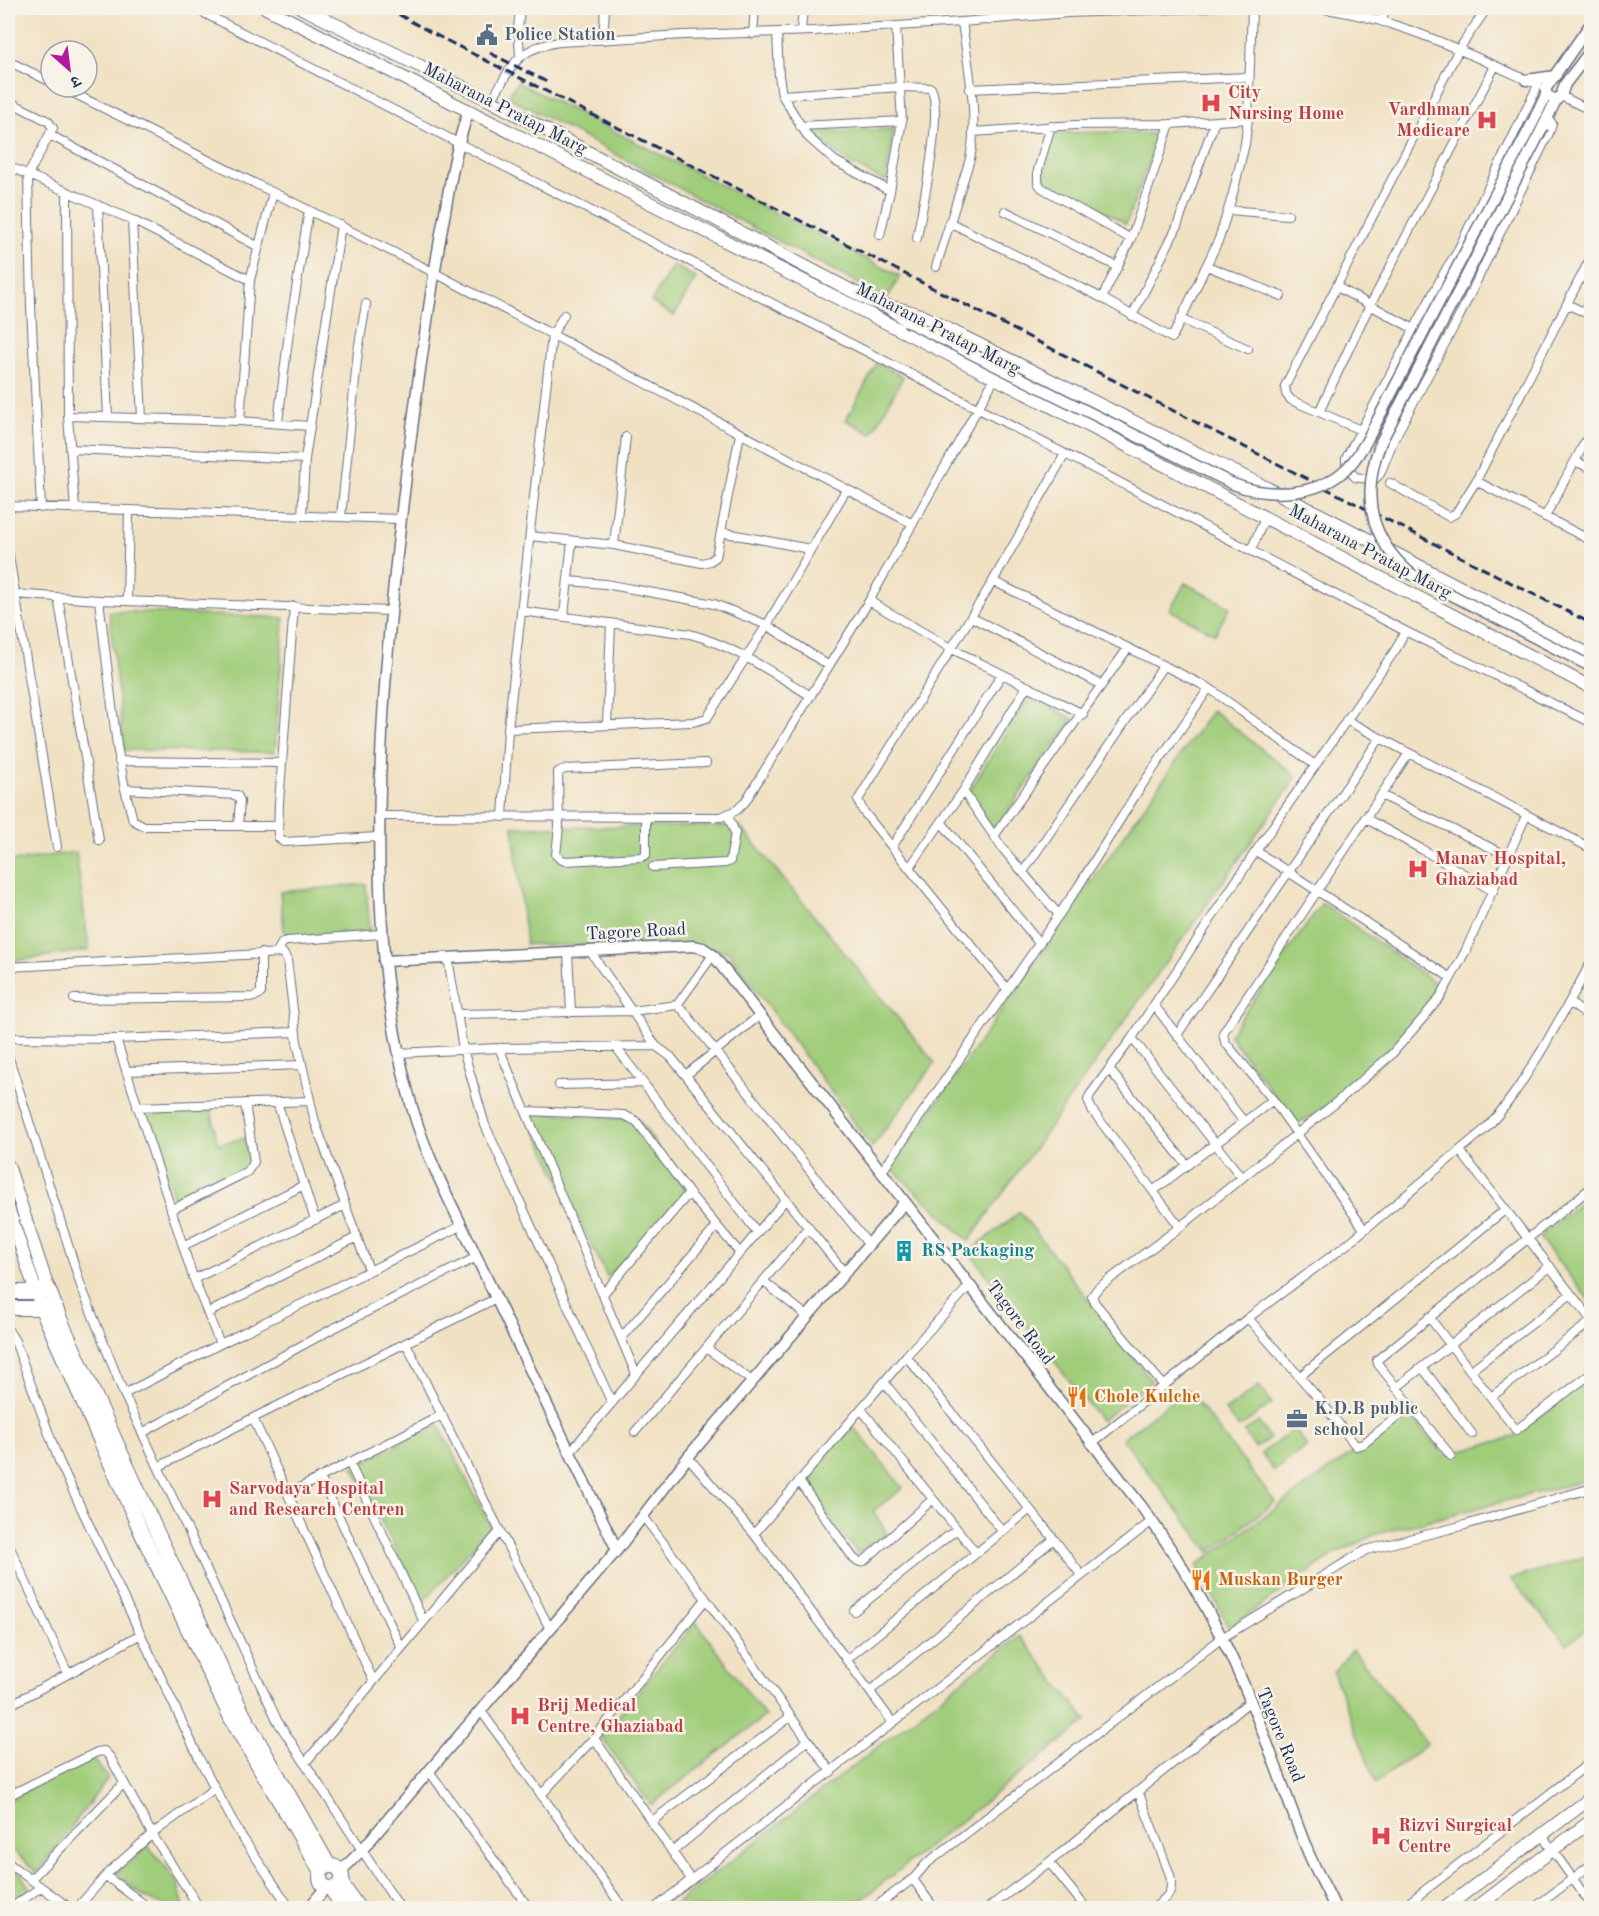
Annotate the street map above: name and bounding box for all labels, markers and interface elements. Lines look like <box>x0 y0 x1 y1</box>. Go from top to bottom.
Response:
public building icon: Police Station <box>475 23 499 47</box>
place label: Police Station <box>504 26 615 44</box>
north arrow <box>39 39 99 99</box>
street label: Maharana Pratap Marg <box>420 60 590 158</box>
text: उ <box>66 71 83 90</box>
place label: City Nursing Home <box>1228 84 1344 123</box>
hospital icon: City Nursing Home <box>1199 91 1223 115</box>
place label: Vardhman Medicare <box>1388 101 1470 140</box>
hospital icon: Vardhman Medicare <box>1475 108 1499 132</box>
street label: Maharana Pratap Marg <box>853 280 1023 378</box>
street label: Maharana Pratap Marg <box>1286 501 1455 603</box>
place label: Manav Hospital, Ghaziabad <box>1435 850 1566 889</box>
hospital icon: Manav Hospital, Ghaziabad <box>1406 857 1430 881</box>
street label: Tagore Road <box>585 920 687 944</box>
building icon: RS Packaging <box>892 1239 916 1263</box>
place label: RS Packaging <box>921 1242 1034 1260</box>
street label: Tagore Road <box>983 1278 1057 1368</box>
restaurant icon: Chole Kulche <box>1065 1385 1089 1409</box>
place label: Chole Kulche <box>1094 1388 1200 1406</box>
place label: K.D.B public school <box>1314 1400 1418 1439</box>
office icon: K.D.B public school <box>1285 1407 1309 1431</box>
place label: Sarvodaya Hospital and Research Centren <box>229 1480 405 1519</box>
hospital icon: Sarvodaya Hospital and Research Centren <box>200 1487 224 1511</box>
restaurant icon: Muskan Burger <box>1189 1568 1213 1592</box>
place label: Muskan Burger <box>1218 1571 1343 1589</box>
street label: Tagore Road <box>1253 1685 1307 1785</box>
place label: Brij Medical Centre, Ghaziabad <box>537 1697 684 1736</box>
hospital icon: Brij Medical Centre, Ghaziabad <box>508 1704 532 1728</box>
place label: Rizvi Surgical Centre <box>1398 1817 1512 1856</box>
hospital icon: Rizvi Surgical Centre <box>1369 1824 1393 1848</box>

